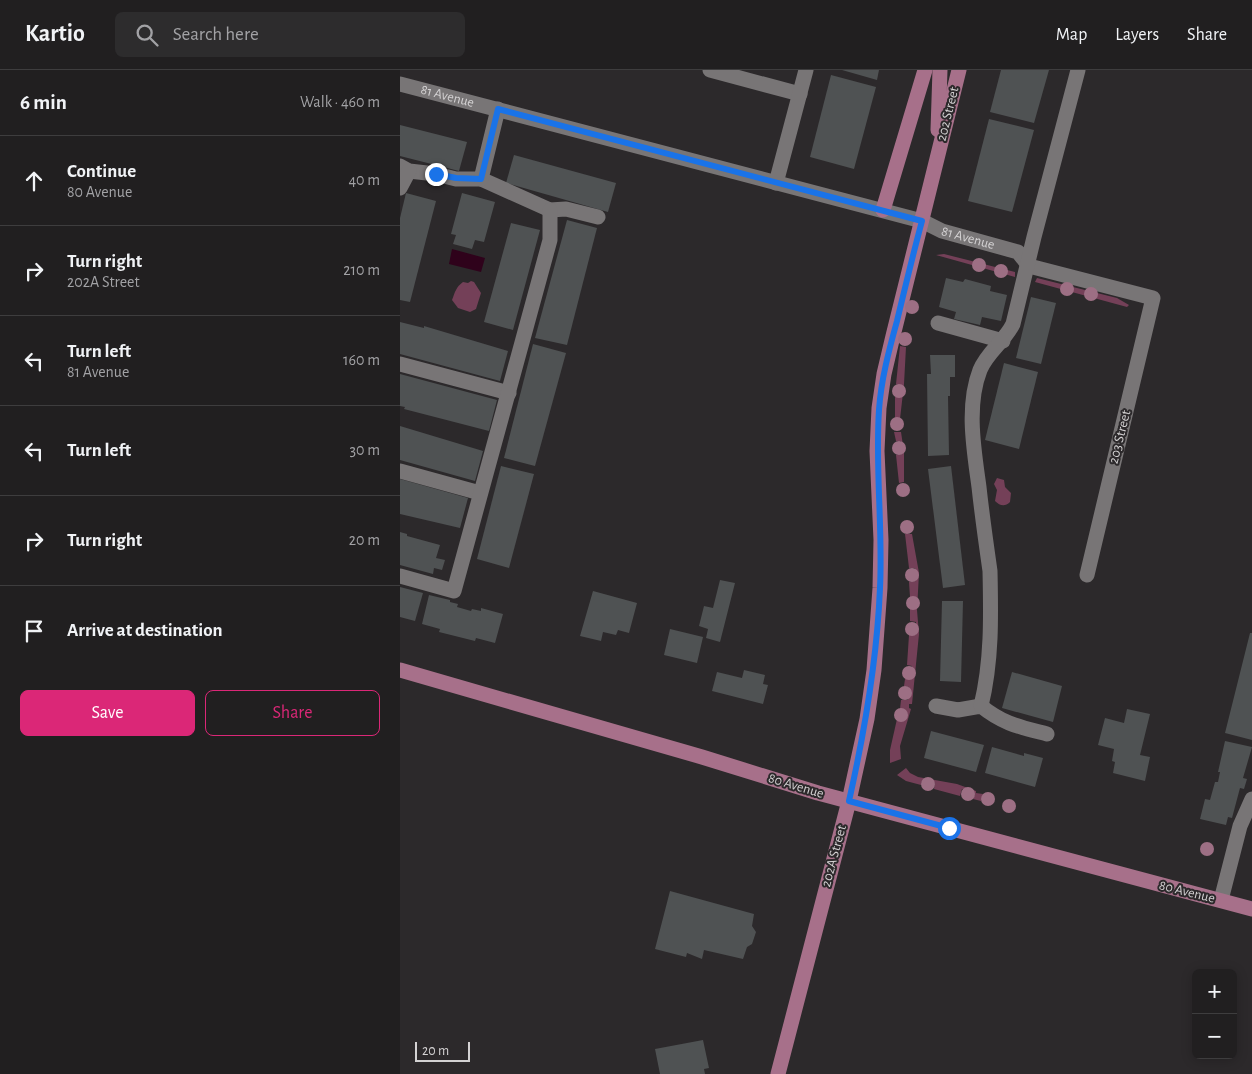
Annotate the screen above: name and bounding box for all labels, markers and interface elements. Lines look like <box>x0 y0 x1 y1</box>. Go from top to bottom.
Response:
search box <box>115 12 465 57</box>
icon: search <box>133 21 161 49</box>
text: Kartio <box>25 22 85 46</box>
text: Search here <box>173 25 259 44</box>
text: Map <box>1056 26 1087 44</box>
text: Layers <box>1115 26 1159 44</box>
text: Share <box>1187 26 1227 44</box>
street label: 81 Avenue <box>419 83 476 110</box>
street label: 202 Street <box>935 85 962 143</box>
text: 6 min <box>20 92 67 113</box>
text: Walk · 460 m <box>300 94 380 110</box>
text: Continue <box>67 162 136 181</box>
route end <box>425 163 448 186</box>
icon: ahead <box>20 167 48 195</box>
text: 40 m <box>348 172 380 188</box>
text: 80 Avenue <box>67 184 132 200</box>
street label: 81 Avenue <box>940 224 996 252</box>
text: Turn right <box>67 252 142 271</box>
icon: right <box>20 257 48 285</box>
text: 210 m <box>343 262 380 278</box>
text: 202A Street <box>67 274 140 290</box>
text: Turn left <box>67 342 131 361</box>
icon: left <box>20 347 48 375</box>
text: 160 m <box>343 352 380 368</box>
text: 81 Avenue <box>67 364 129 380</box>
street label: 203 Street <box>1107 408 1134 465</box>
icon: left <box>20 437 48 465</box>
text: Turn left <box>67 441 131 460</box>
text: 30 m <box>350 442 380 458</box>
icon: right <box>20 527 48 555</box>
text: Turn right <box>67 531 142 550</box>
text: 20 m <box>349 532 380 548</box>
icon: arrive <box>20 617 48 645</box>
text: Arrive at destination <box>67 621 223 640</box>
button: Save <box>20 690 195 736</box>
button: Share <box>205 690 380 736</box>
street label: 80 Avenue <box>767 771 825 801</box>
route start <box>938 817 961 840</box>
street label: 202A Street <box>819 823 849 888</box>
street label: 80 Avenue <box>1158 878 1216 906</box>
map controls <box>1192 969 1237 1059</box>
button: + <box>1192 969 1237 1014</box>
button: − <box>1192 1014 1237 1059</box>
scale bar <box>415 1039 470 1062</box>
text: 20 m <box>422 1044 449 1058</box>

